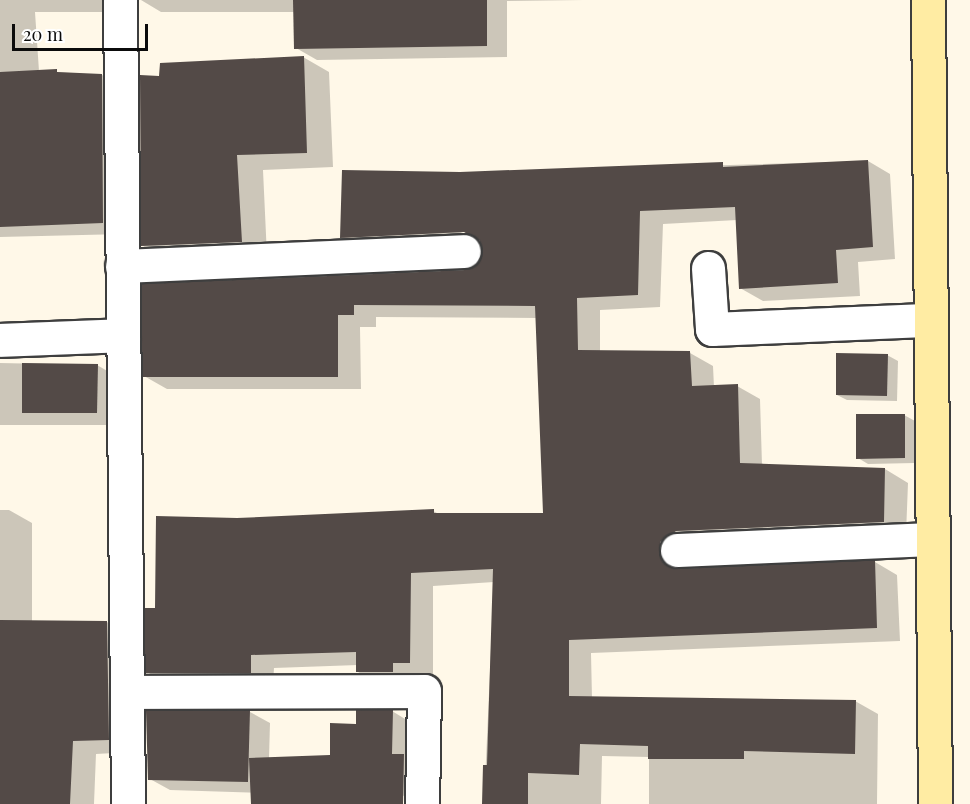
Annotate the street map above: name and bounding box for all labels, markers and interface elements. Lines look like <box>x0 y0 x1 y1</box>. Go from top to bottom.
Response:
scale bar <box>15 12 152 50</box>
text: 20 m <box>23 22 63 46</box>

